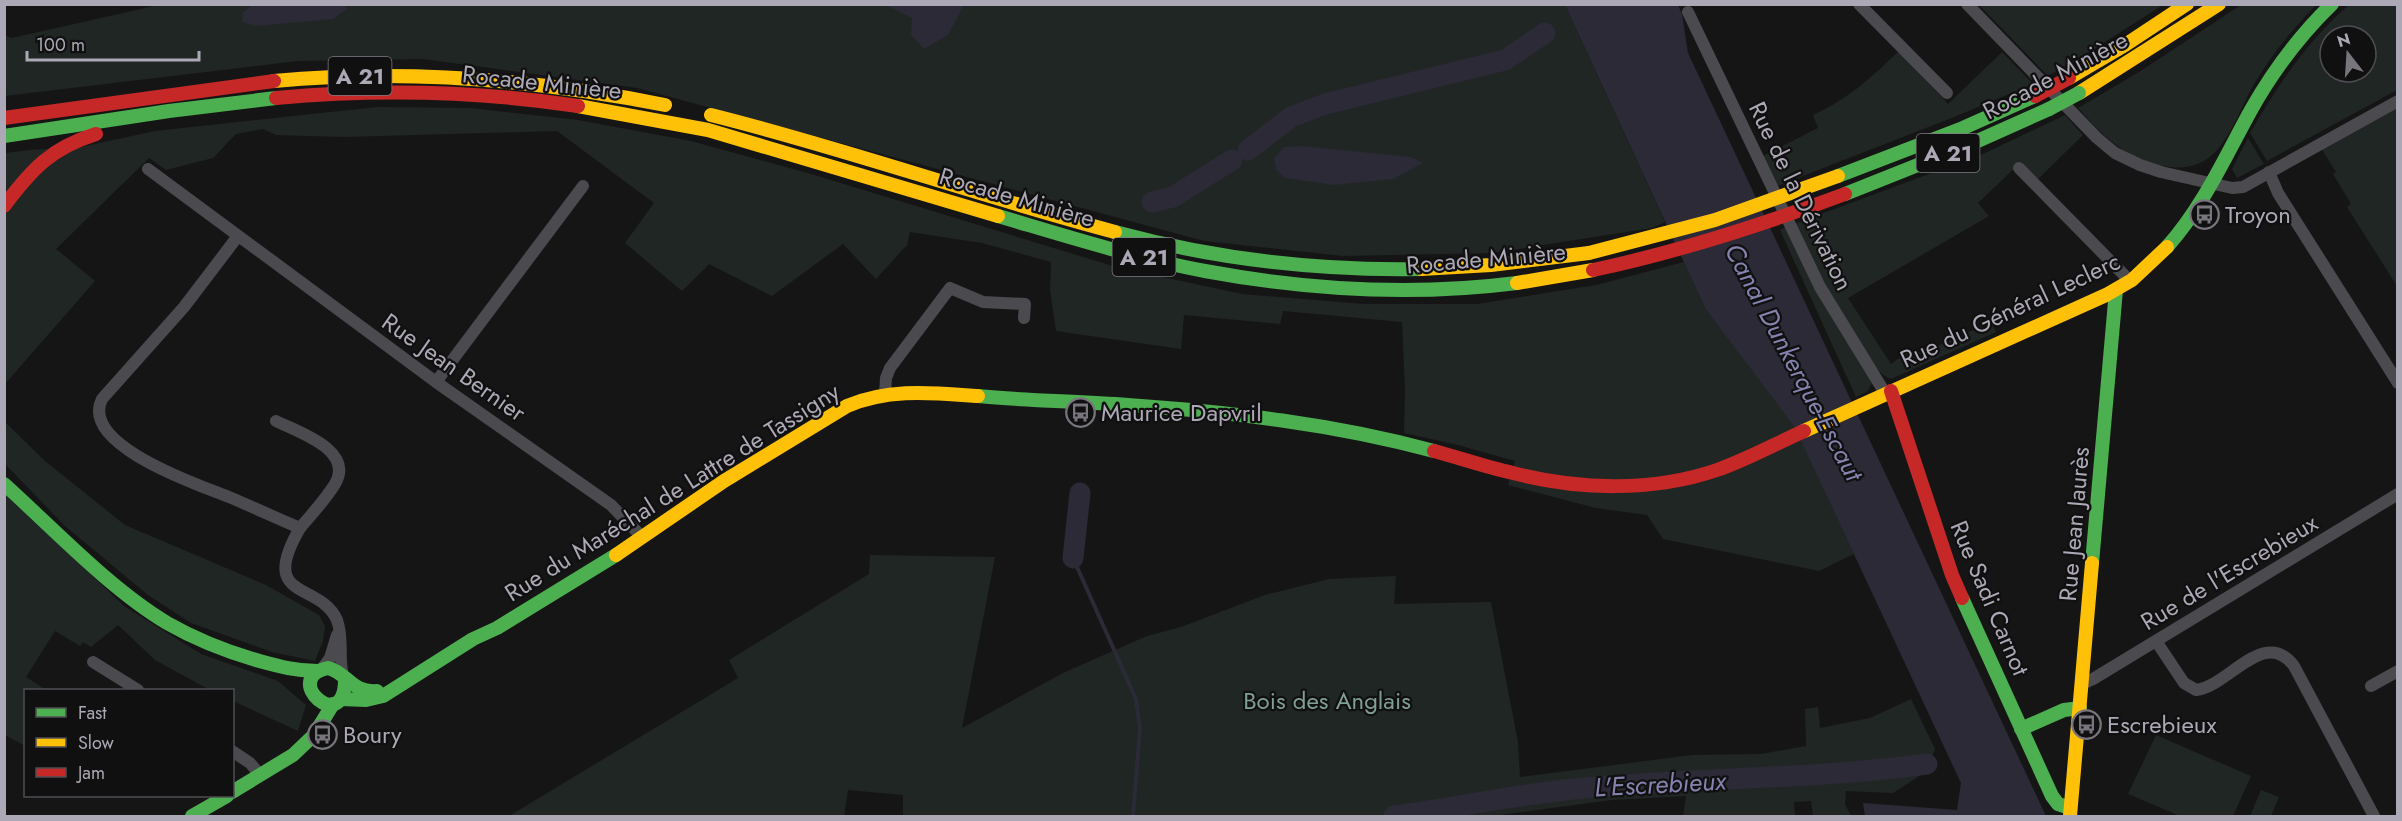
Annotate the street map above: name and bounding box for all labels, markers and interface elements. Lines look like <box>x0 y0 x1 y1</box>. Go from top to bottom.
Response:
street label: Rocade Minière <box>1976 22 2134 128</box>
scale bar <box>27 24 200 62</box>
north arrow <box>2318 24 2378 84</box>
text: N <box>2334 27 2353 53</box>
text: 100 m <box>36 32 85 58</box>
street label: Rocade Minière <box>461 56 623 108</box>
road number: A 21 <box>328 57 392 95</box>
street label: Rue de la Dérivation <box>1740 96 1862 296</box>
road number: A 21 <box>1916 134 1980 172</box>
street label: Rocade Minière <box>935 158 1099 236</box>
place label: Troyon <box>2225 197 2291 232</box>
bus stop icon: Troyon <box>2188 198 2220 230</box>
street label: Rocade Minière <box>1405 234 1567 282</box>
water label: Canal Dunkerque-Escaut <box>1715 236 1874 489</box>
road number: A 21 <box>1112 238 1176 276</box>
street label: Rue du Général Leclerc <box>1894 244 2126 376</box>
street label: Rue Jean Bernier <box>375 304 534 430</box>
street label: Rue du Maréchal de Lattre de Tassigny <box>498 374 847 610</box>
place label: Maurice Dapvril <box>1101 395 1262 430</box>
bus stop icon: Maurice Dapvril <box>1064 396 1096 428</box>
street label: Rue Jean Jaurès <box>2050 445 2098 603</box>
street label: Rue de l'Escrebieux <box>2134 505 2325 639</box>
street label: Rue Sadi Carnot <box>1942 515 2038 681</box>
park label: Bois des Anglais <box>1243 683 1411 718</box>
legend <box>24 689 234 797</box>
text: Fast <box>78 700 107 726</box>
place label: Escrebieux <box>2107 707 2217 742</box>
bus stop icon: Escrebieux <box>2070 708 2102 740</box>
place label: Boury <box>343 717 402 752</box>
bus stop icon: Boury <box>306 718 338 750</box>
text: Slow <box>78 730 115 756</box>
text: Jam <box>76 760 105 786</box>
water label: L'Escrebieux <box>1593 762 1728 806</box>

